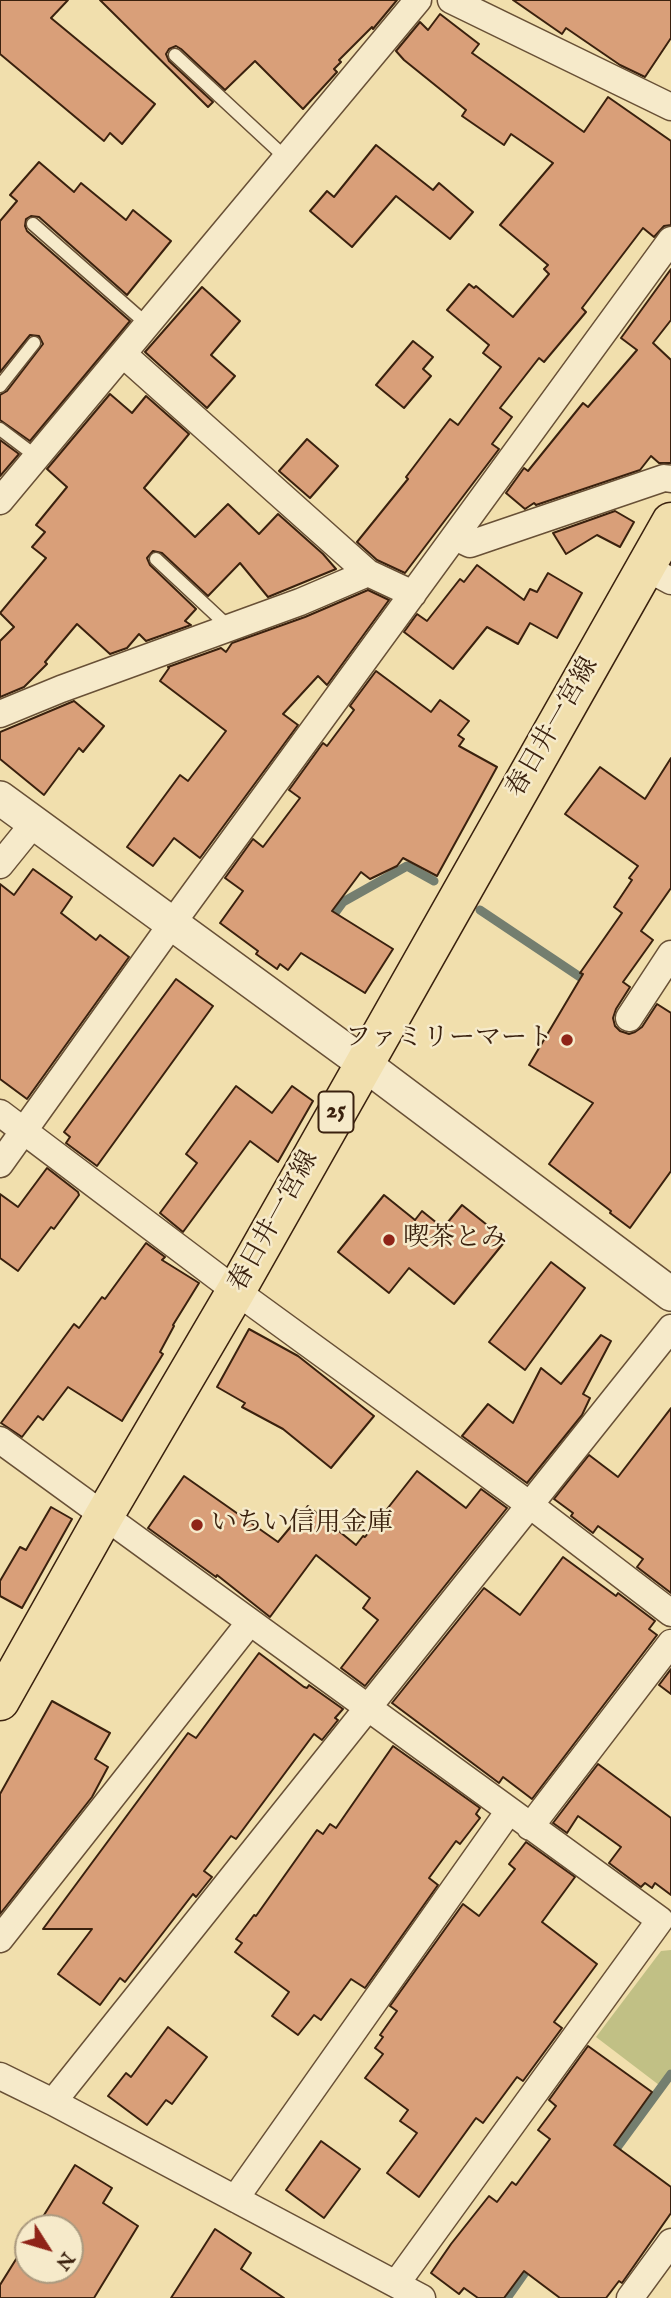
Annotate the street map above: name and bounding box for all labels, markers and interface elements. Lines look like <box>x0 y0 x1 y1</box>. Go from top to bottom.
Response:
street label: 春日井一宮線 <box>501 653 607 803</box>
place label: ファミリーマート <box>345 1024 553 1056</box>
marker: ファミリーマート <box>559 1032 575 1048</box>
road number: 25 <box>318 1092 354 1132</box>
street label: 春日井一宮線 <box>224 1146 326 1298</box>
place label: 喫茶とみ <box>403 1224 507 1256</box>
marker: 喫茶とみ <box>381 1232 397 1248</box>
place label: いちい信用金庫 <box>211 1509 393 1541</box>
marker: いちい信用金庫 <box>189 1517 205 1533</box>
north arrow <box>14 2214 84 2284</box>
text: N <box>50 2247 79 2274</box>

